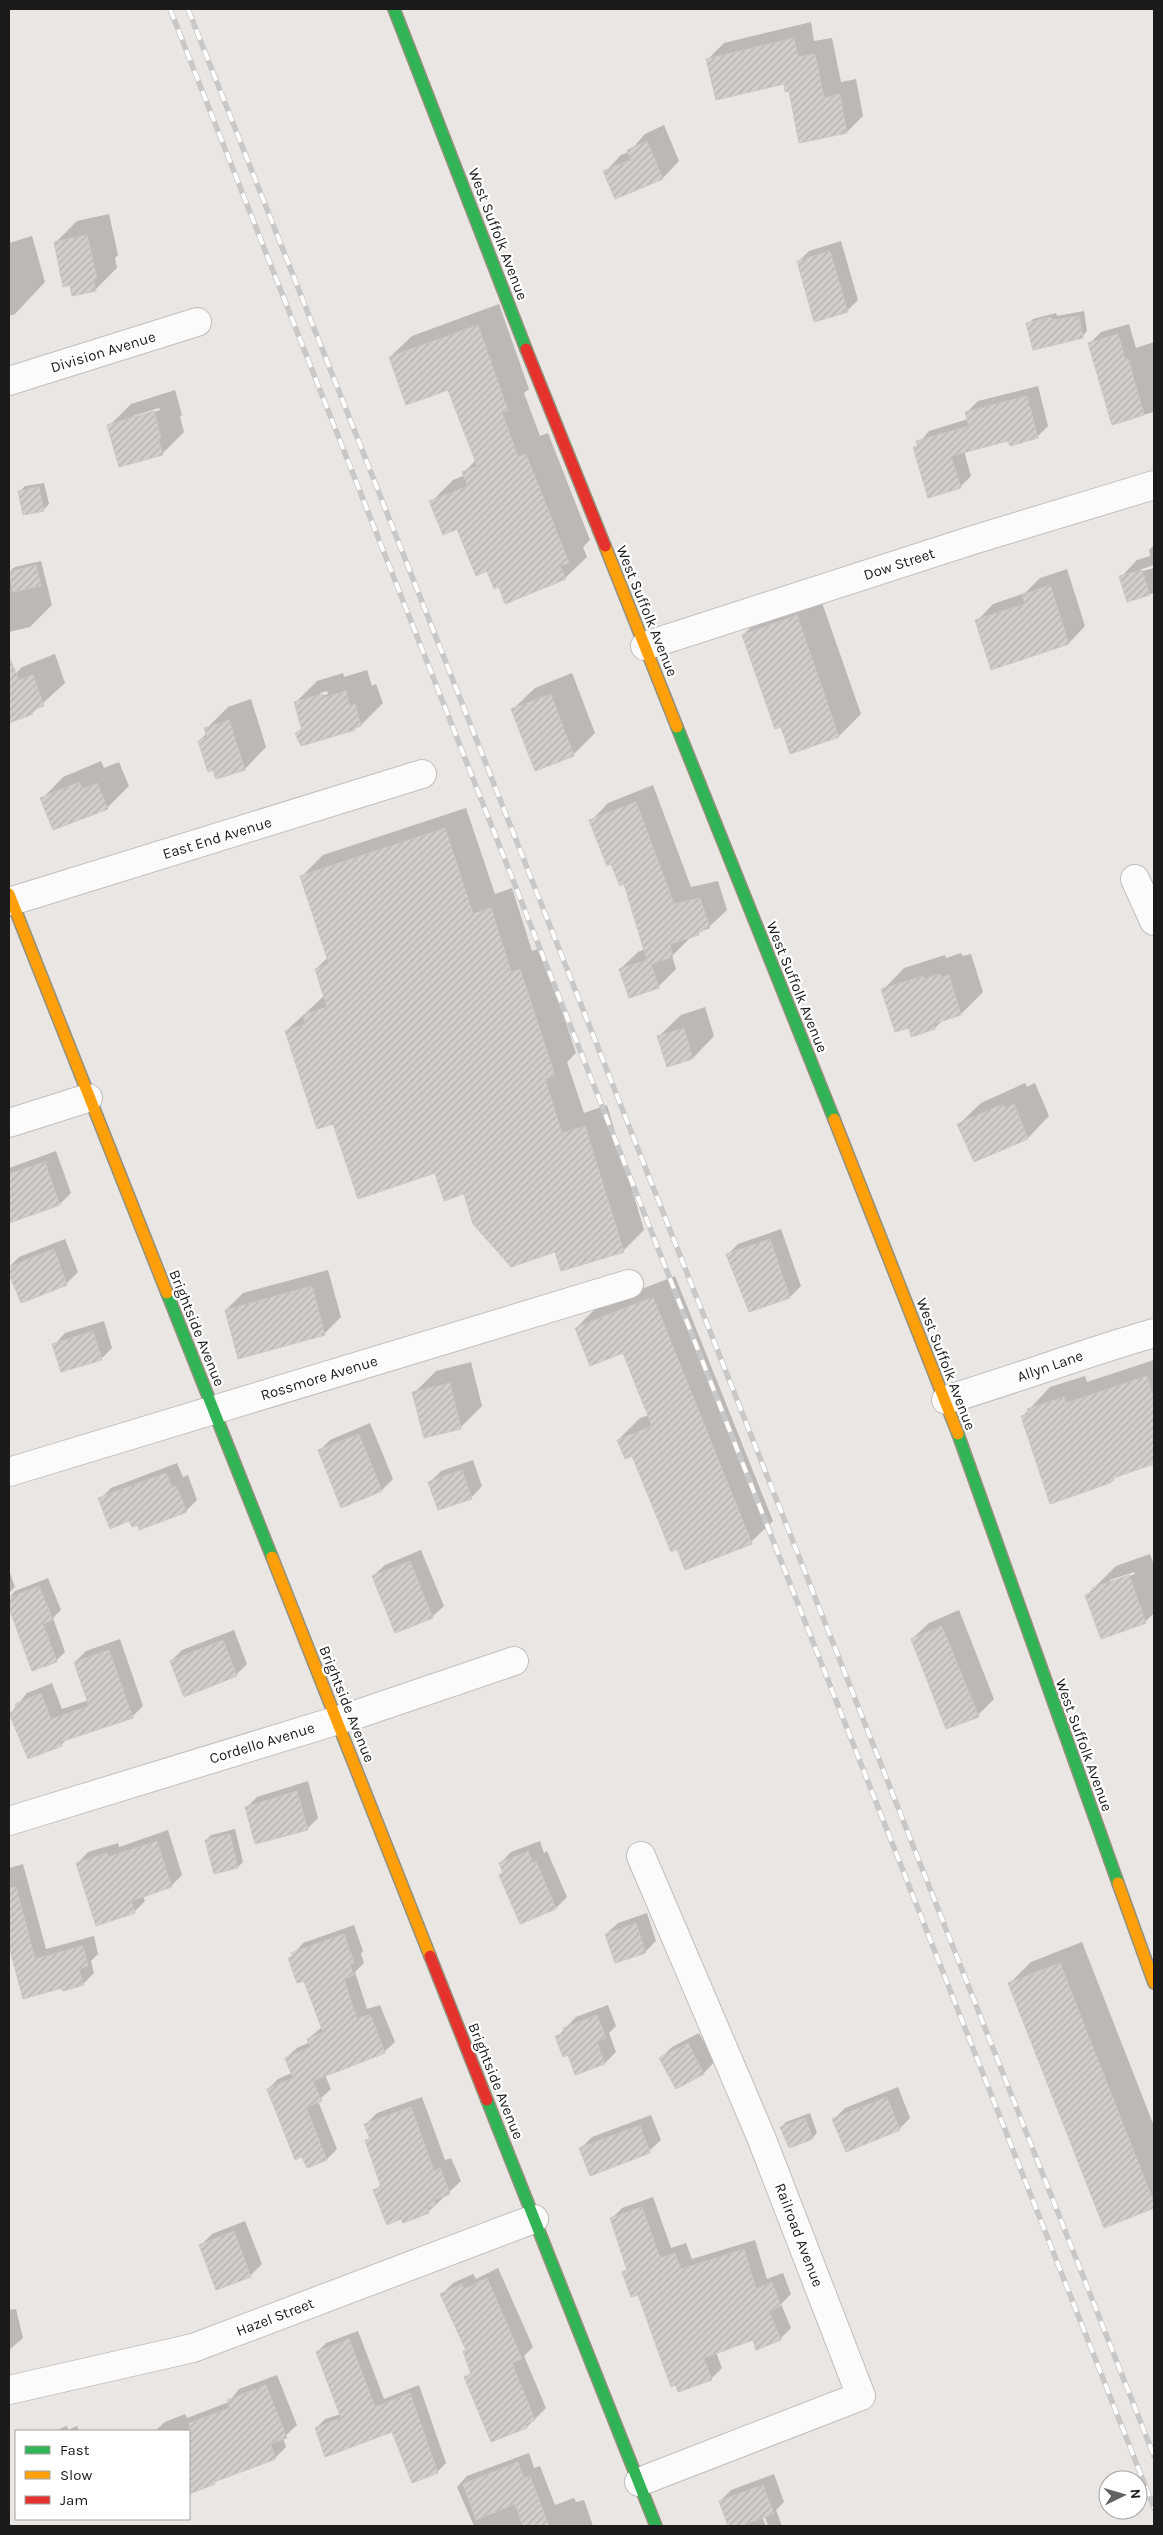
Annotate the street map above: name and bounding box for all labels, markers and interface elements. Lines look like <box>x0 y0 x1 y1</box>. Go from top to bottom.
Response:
street label: West Suffolk Avenue <box>465 165 531 303</box>
street label: Division Avenue <box>48 327 158 377</box>
street label: West Suffolk Avenue <box>612 543 682 679</box>
street label: Dow Street <box>861 544 937 584</box>
street label: East End Avenue <box>160 813 274 863</box>
street label: West Suffolk Avenue <box>762 919 832 1055</box>
street label: Brightside Avenue <box>165 1267 229 1389</box>
street label: West Suffolk Avenue <box>913 1295 979 1433</box>
street label: Allyn Lane <box>1015 1346 1085 1386</box>
street label: Rossmore Avenue <box>258 1352 380 1404</box>
street label: Brightside Avenue <box>315 1643 379 1765</box>
street label: West Suffolk Avenue <box>1052 1676 1116 1814</box>
street label: Cordello Avenue <box>207 1718 317 1768</box>
street label: Brightside Avenue <box>464 2020 528 2142</box>
street label: Railroad Avenue <box>771 2181 827 2289</box>
street label: Hazel Street <box>233 2294 317 2340</box>
legend <box>15 2430 190 2520</box>
text: Fast <box>60 2441 90 2459</box>
text: Slow <box>60 2466 92 2484</box>
north arrow <box>1098 2470 1148 2520</box>
text: N <box>1127 2488 1144 2500</box>
text: Jam <box>60 2491 88 2509</box>

